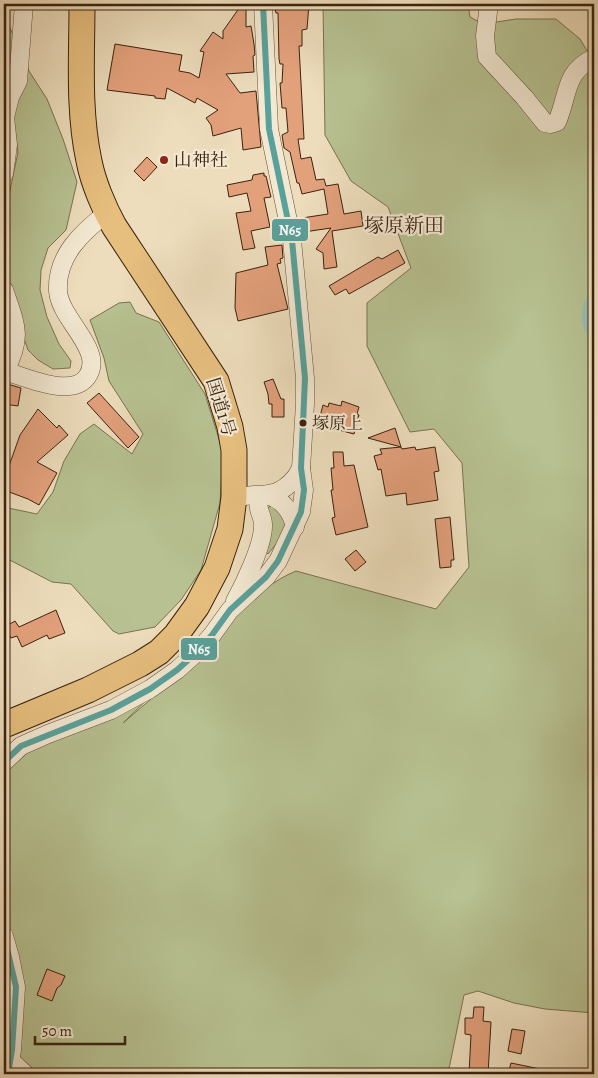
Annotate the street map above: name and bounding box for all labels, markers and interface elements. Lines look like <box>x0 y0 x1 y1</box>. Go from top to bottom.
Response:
place label: 山神社 <box>174 148 228 172</box>
marker: 山神社 <box>158 154 170 166</box>
district label: 塚原新田 <box>364 212 444 239</box>
line badge: N65 <box>271 218 309 242</box>
text: N65 <box>279 221 301 240</box>
street label: 国道1号 <box>201 375 241 439</box>
place label: 塚原上 <box>312 412 363 435</box>
marker: 塚原上 <box>298 418 308 428</box>
line badge: N65 <box>180 637 218 661</box>
text: N65 <box>188 640 210 659</box>
scale bar <box>35 1013 125 1045</box>
text: 50 m <box>42 1021 72 1041</box>

